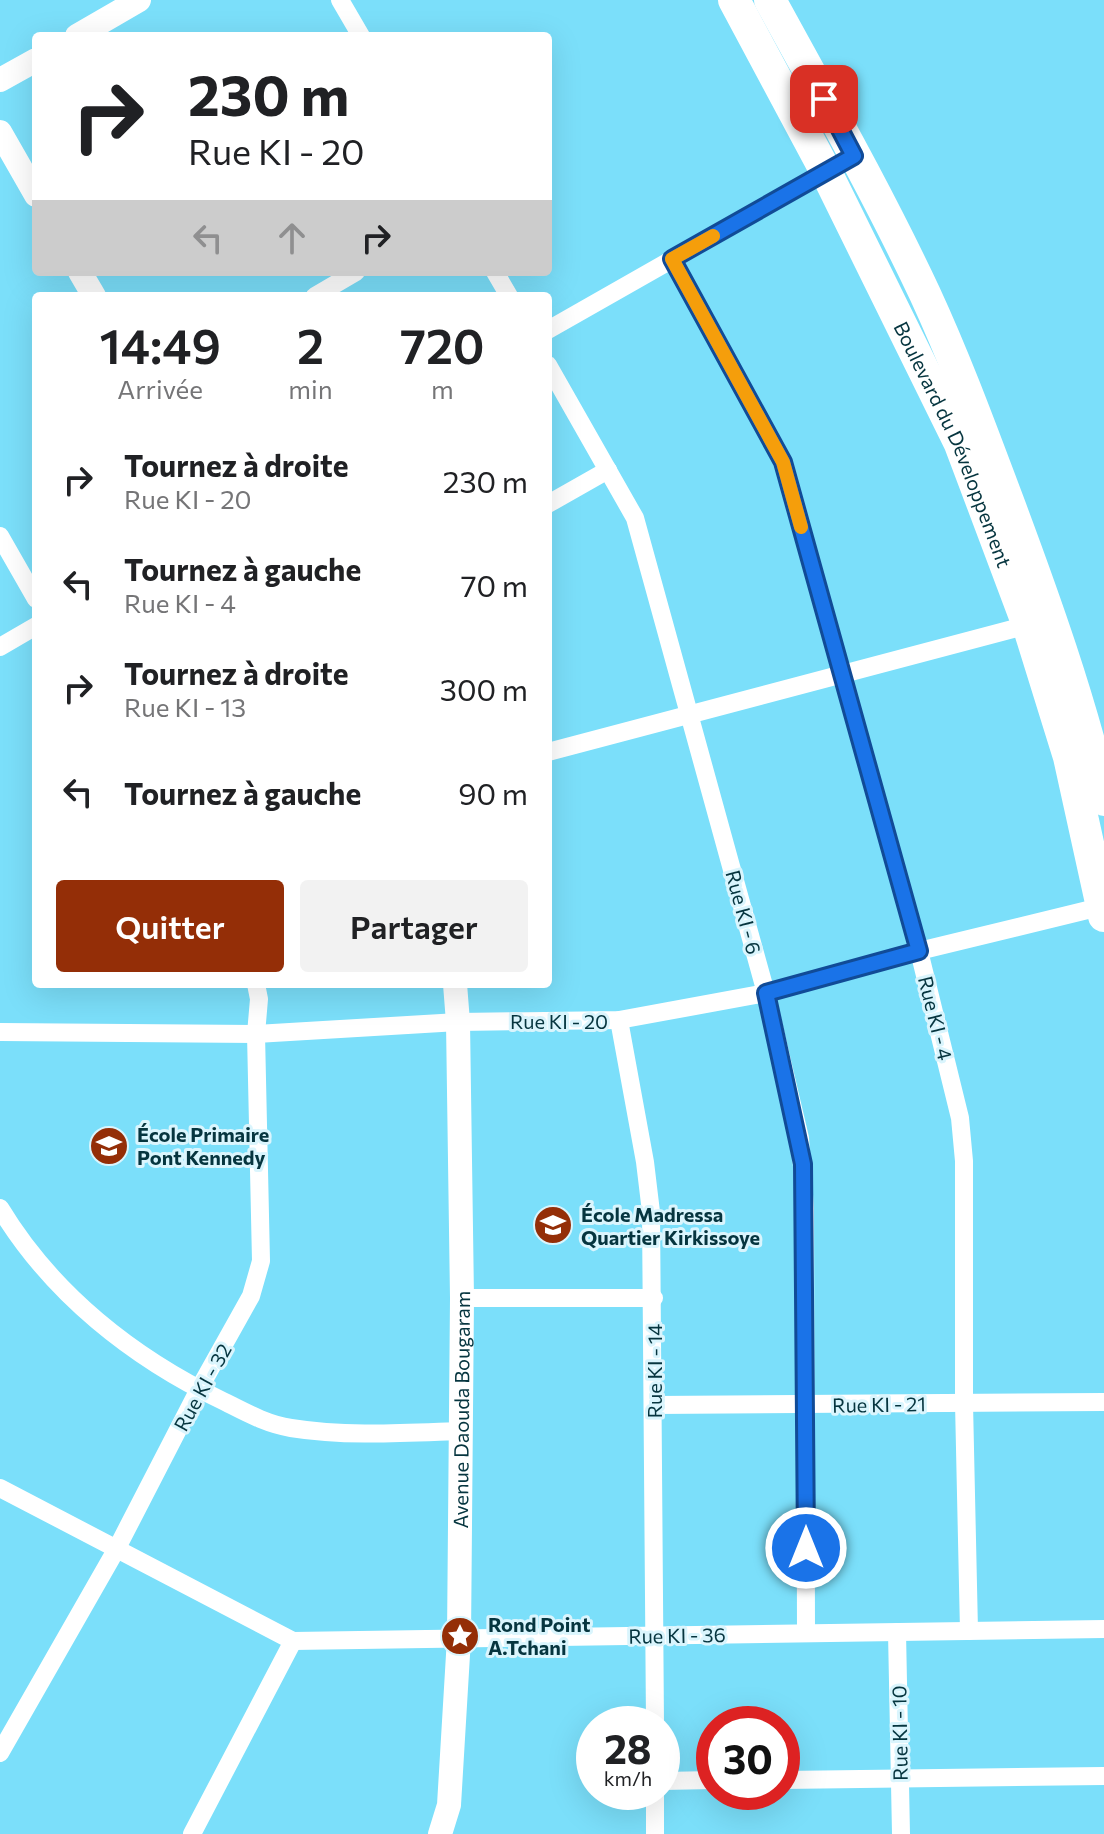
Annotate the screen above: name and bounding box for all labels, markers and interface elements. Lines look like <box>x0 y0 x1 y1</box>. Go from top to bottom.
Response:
text: 230 m <box>188 59 349 128</box>
icon: right <box>56 64 160 168</box>
pin <box>790 65 858 133</box>
icon: arrive <box>802 77 846 121</box>
text: Rue KI - 20 <box>188 128 364 172</box>
icon: left <box>186 216 230 260</box>
icon: ahead <box>270 216 314 260</box>
icon: right <box>354 216 398 260</box>
text: 14:49 <box>99 315 221 374</box>
text: 2 <box>297 315 324 374</box>
text: 720 <box>400 315 485 374</box>
street label: Boulevard du Développement <box>889 317 1017 571</box>
text: Arrivée <box>117 373 203 404</box>
text: min <box>288 373 333 404</box>
text: m <box>431 373 454 404</box>
text: Tournez à droite <box>124 446 348 483</box>
icon: right <box>56 458 100 502</box>
text: 230 m <box>443 462 528 499</box>
text: Rue KI - 20 <box>124 483 251 514</box>
text: Tournez à gauche <box>124 550 361 587</box>
icon: left <box>56 562 100 606</box>
text: 70 m <box>461 566 528 603</box>
text: Rue KI - 4 <box>124 587 236 618</box>
text: Tournez à droite <box>124 654 348 691</box>
icon: right <box>56 666 100 710</box>
text: 300 m <box>440 670 528 707</box>
text: Rue KI - 13 <box>124 691 246 722</box>
icon: left <box>56 770 100 814</box>
text: Tournez à gauche <box>124 774 361 811</box>
text: 90 m <box>458 774 528 811</box>
street label: Rue KI - 6 <box>721 867 767 957</box>
button: Quitter <box>56 880 284 972</box>
button: Partager <box>300 880 528 972</box>
street label: Rue KI - 4 <box>914 973 958 1063</box>
street label: Rue KI - 20 <box>510 1009 608 1033</box>
place label: École Primaire Pont Kennedy <box>137 1122 269 1169</box>
school or university icon: École Primaire Pont Kennedy <box>88 1125 130 1167</box>
place label: École Madressa Quartier Kirkissoye <box>581 1202 760 1249</box>
school or university icon: École Madressa Quartier Kirkissoye <box>532 1204 574 1246</box>
street label: Avenue Daouda Bougaram <box>448 1291 474 1529</box>
street label: Rue KI - 14 <box>642 1324 666 1418</box>
street label: Rue KI - 32 <box>168 1339 236 1435</box>
street label: Rue KI - 21 <box>832 1391 926 1417</box>
position arrow <box>764 1506 848 1590</box>
place label: Rond Point A.Tchani <box>488 1612 590 1659</box>
place icon: Rond Point A.Tchani <box>439 1615 481 1657</box>
street label: Rue KI - 36 <box>628 1622 726 1648</box>
street label: Rue KI - 10 <box>886 1685 912 1781</box>
speed limit sign: 30 <box>696 1706 800 1810</box>
text: 28 <box>604 1723 652 1772</box>
text: km/h <box>604 1766 652 1790</box>

